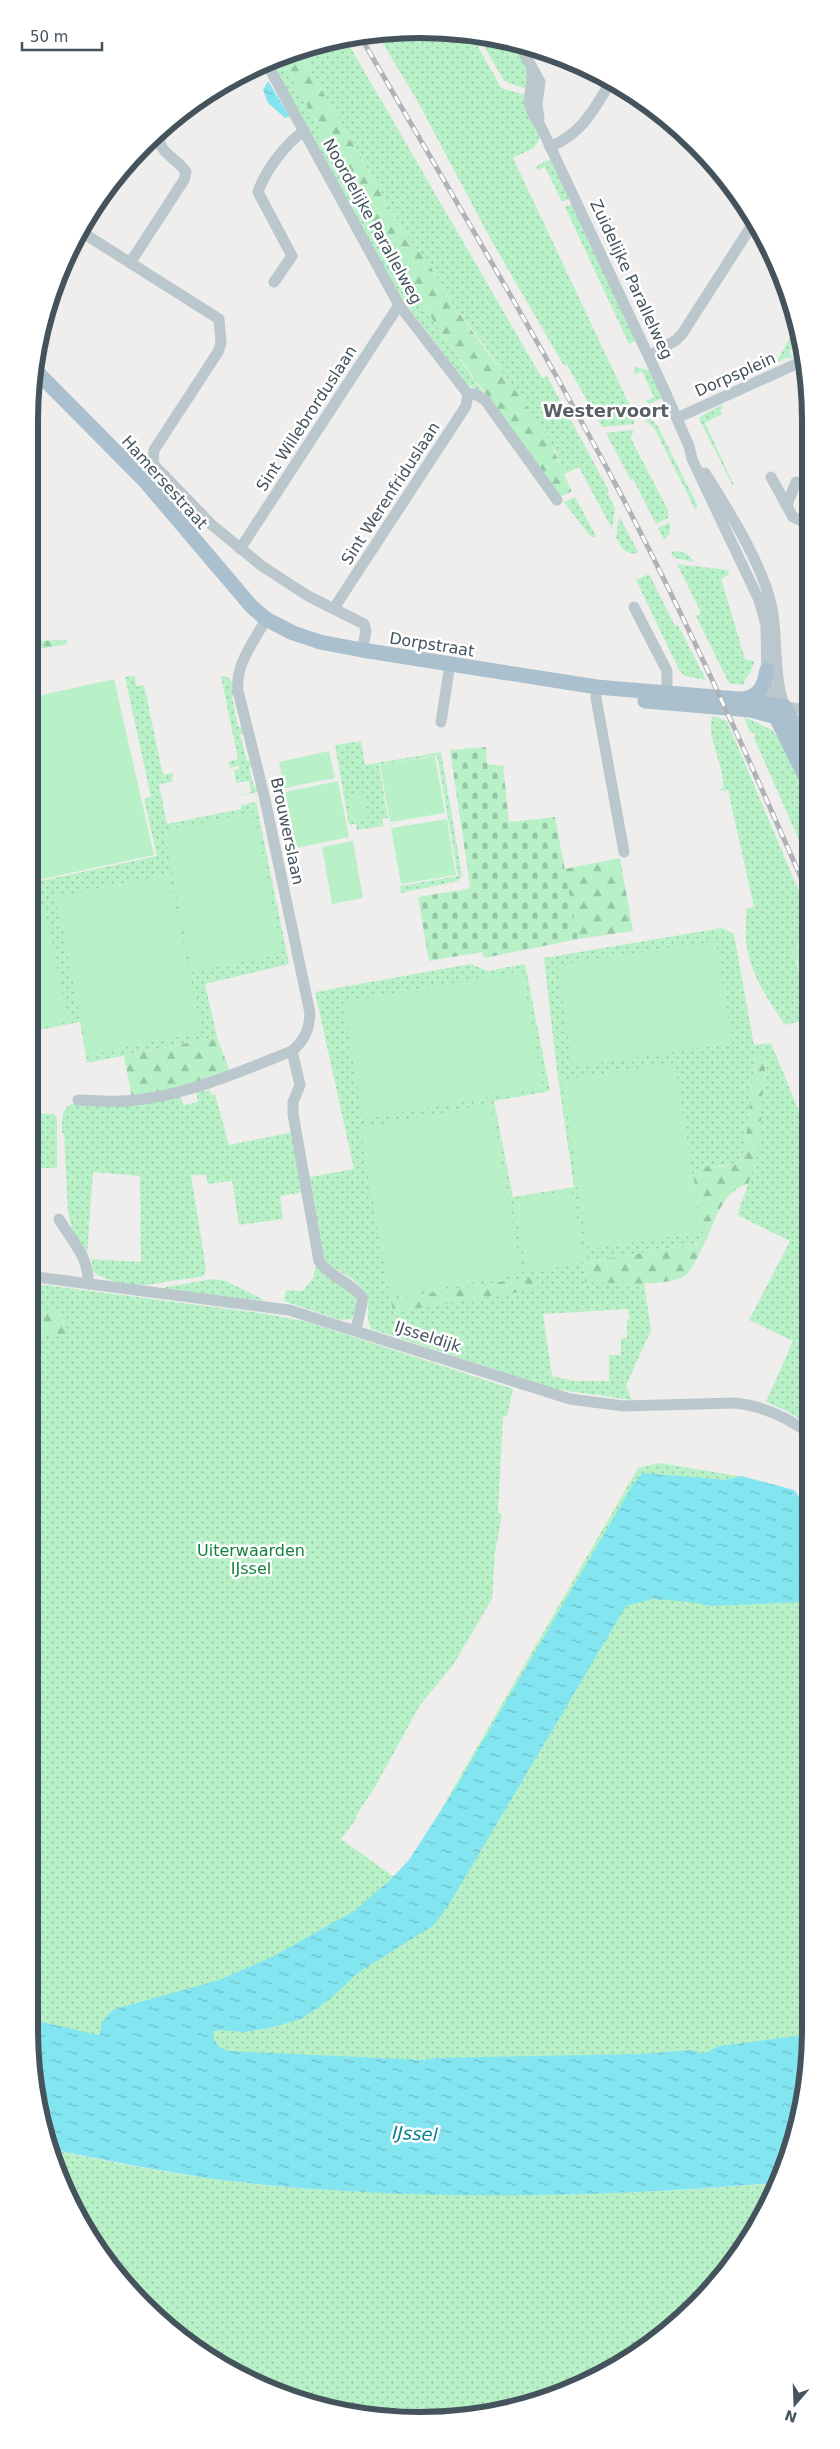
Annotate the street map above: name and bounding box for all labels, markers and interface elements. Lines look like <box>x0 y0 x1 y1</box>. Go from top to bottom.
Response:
scale bar <box>22 20 102 52</box>
text: 50 m <box>30 28 68 46</box>
street label: Noordelijke Parallelweg <box>319 135 426 307</box>
street label: Zuidelijke Parallelweg <box>586 196 677 362</box>
street label: Sint Willebrorduslaan <box>252 342 361 495</box>
street label: Dorpsplein <box>692 348 778 401</box>
district label: Westervoort <box>543 400 669 421</box>
street label: Sint Werenfriduslaan <box>337 418 444 568</box>
street label: Hamersestraat <box>118 432 212 533</box>
street label: Dorpstraat <box>388 628 476 661</box>
street label: Brouwerslaan <box>267 776 308 886</box>
street label: IJsseldijk <box>392 1317 464 1356</box>
park label: Uiterwaarden IJssel <box>197 1541 305 1578</box>
water label: IJssel <box>392 2122 438 2145</box>
north arrow <box>770 2379 820 2429</box>
text: N <box>783 2407 799 2426</box>

